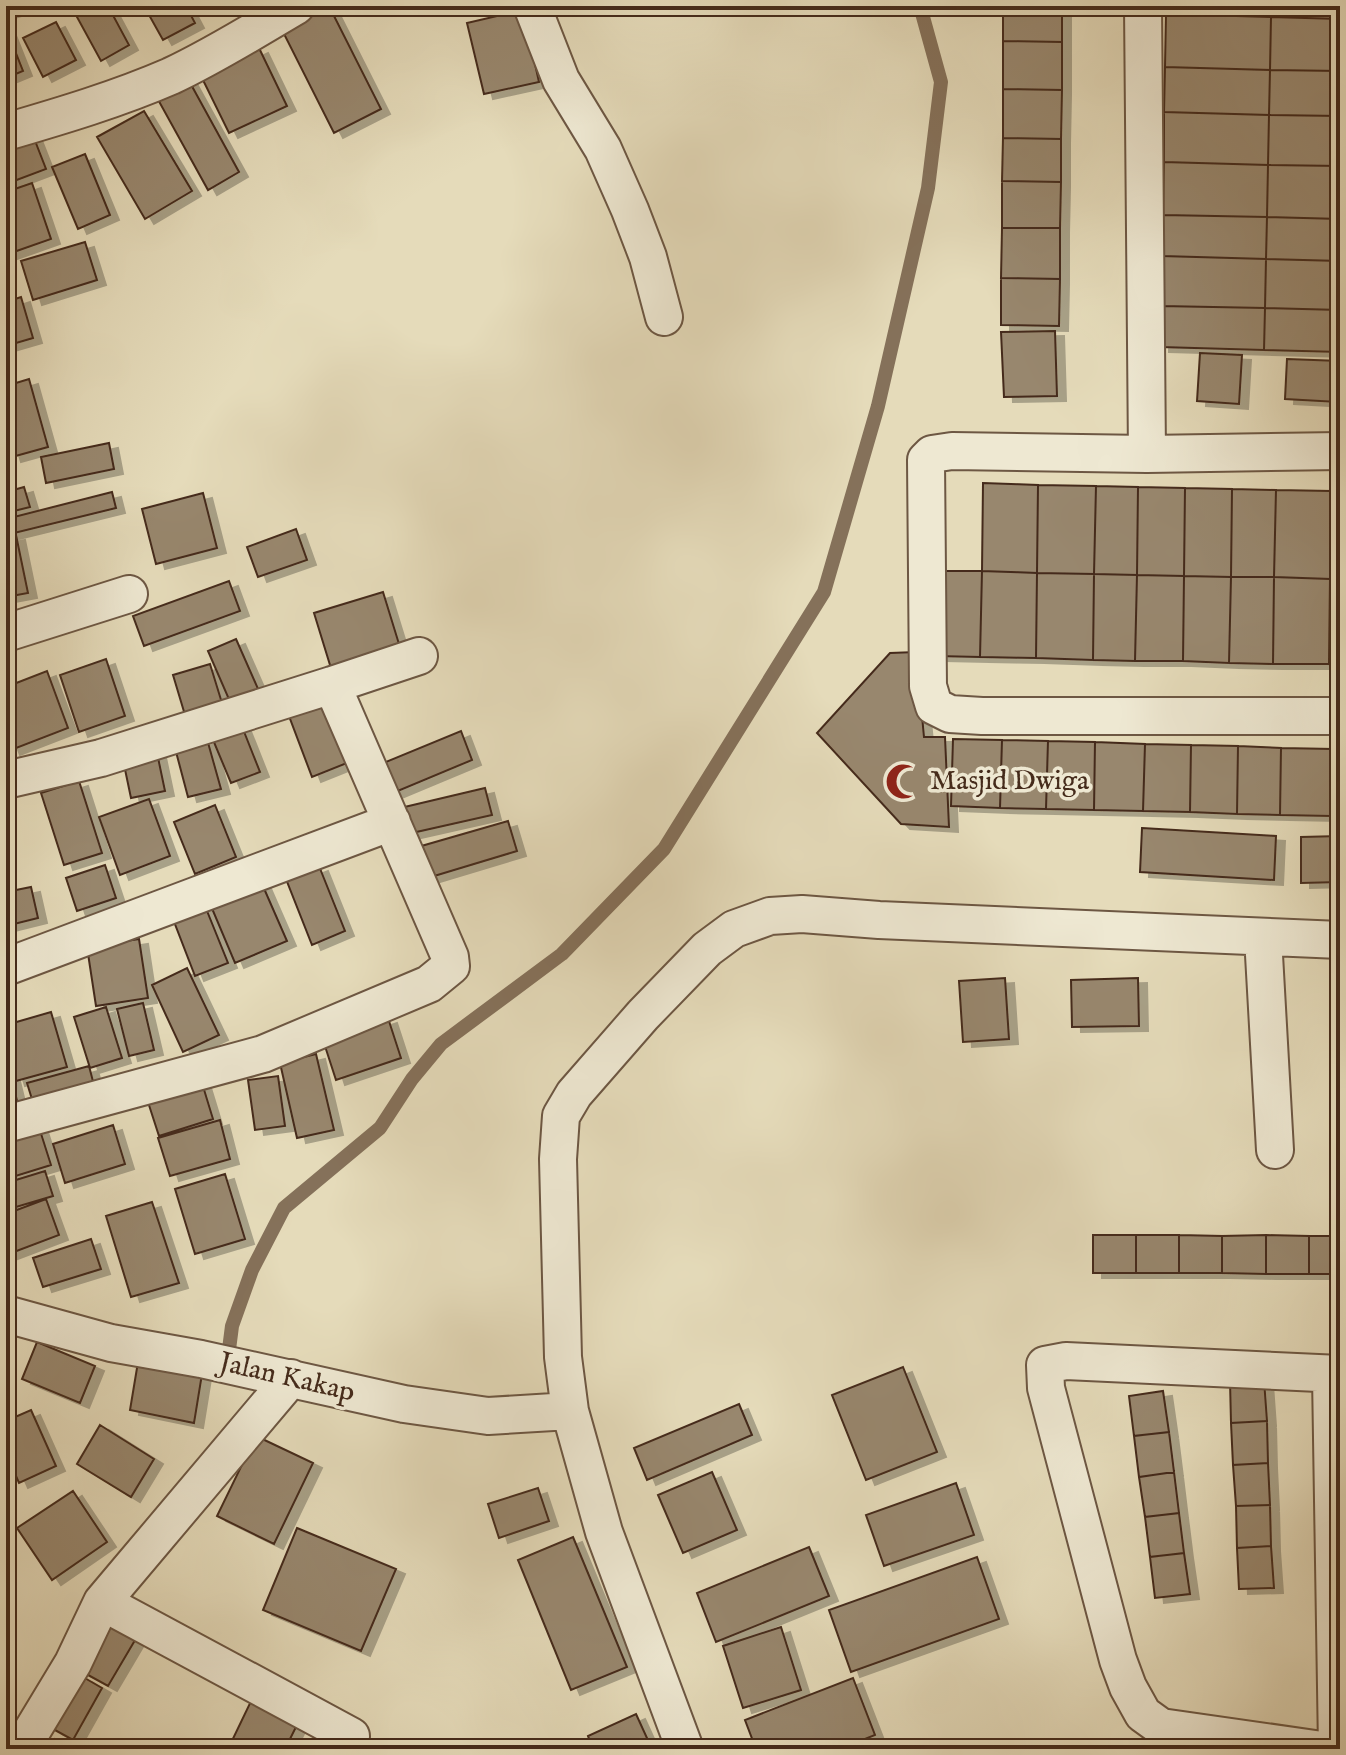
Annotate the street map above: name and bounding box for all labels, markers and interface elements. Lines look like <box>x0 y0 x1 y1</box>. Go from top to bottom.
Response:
mosque icon: Masjid Dwiga <box>885 762 923 800</box>
place label: Masjid Dwiga <box>930 764 1090 799</box>
street label: Jalan Kakap <box>213 1345 358 1411</box>

